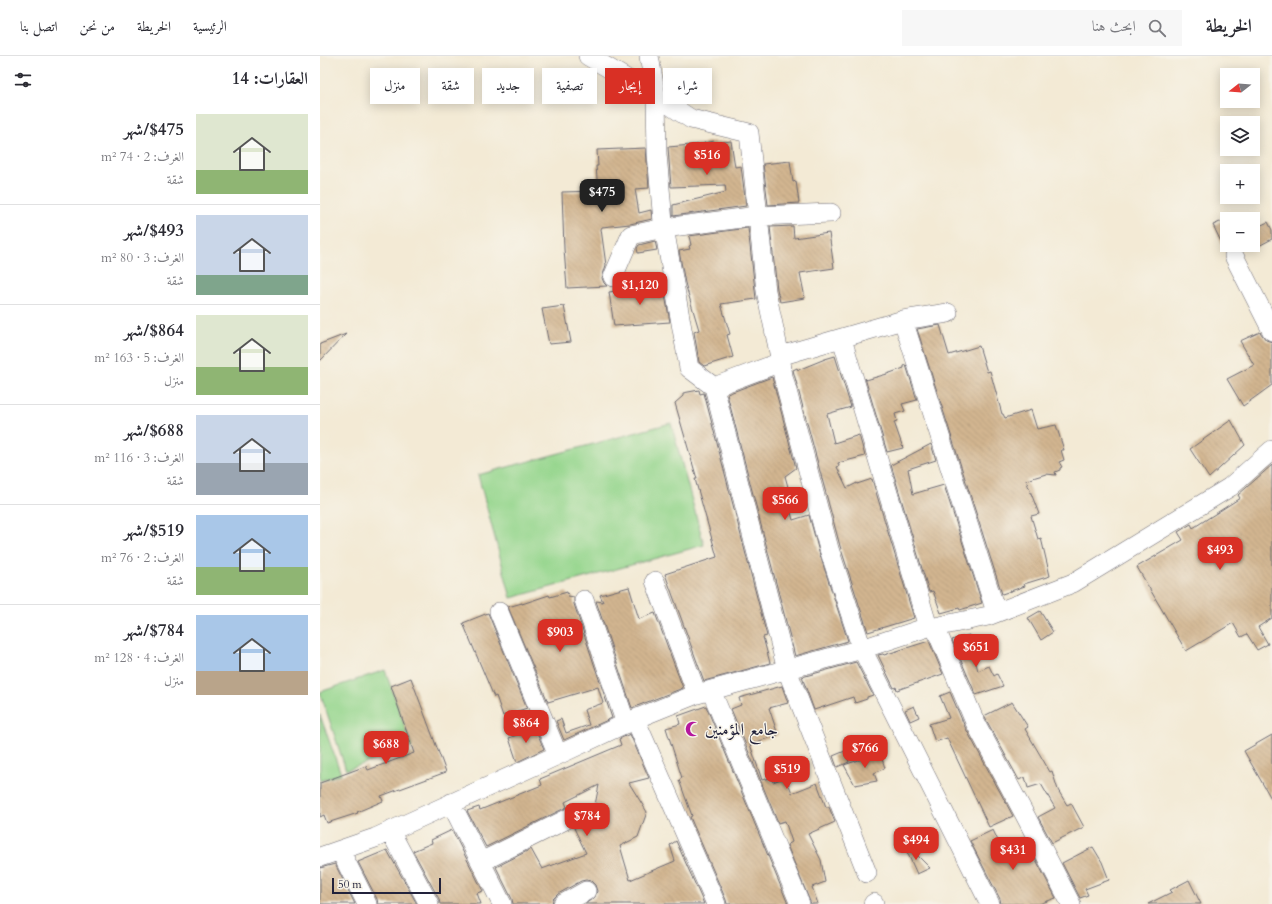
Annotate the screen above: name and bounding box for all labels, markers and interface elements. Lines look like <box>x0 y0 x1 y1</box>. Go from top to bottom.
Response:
search box <box>902 10 1182 46</box>
text: الخريطة <box>1206 13 1252 39</box>
text: ابحث هنا <box>1092 16 1136 36</box>
text: اتصل بنا <box>20 17 58 36</box>
text: من نحن <box>80 17 115 36</box>
text: الخريطة <box>137 17 171 36</box>
text: الرئيسية <box>193 17 227 36</box>
icon: search <box>1146 17 1168 39</box>
text: العقارات: 14 <box>232 67 308 90</box>
chip: منزل <box>370 68 420 104</box>
chip: شقة <box>428 68 474 104</box>
chip: جديد <box>482 68 534 104</box>
chip: تصفية <box>542 68 597 104</box>
chip: إيجار <box>605 68 655 104</box>
chip: شراء <box>663 68 712 104</box>
north arrow <box>1220 68 1260 108</box>
map controls <box>1220 68 1260 252</box>
icon: filters <box>12 69 34 91</box>
button: layers <box>1220 116 1260 156</box>
text: $475/شهر <box>124 118 184 141</box>
icon: home <box>228 130 276 178</box>
pin: $516 <box>683 142 731 176</box>
text: $516 <box>694 146 720 164</box>
text: الغرف: 2 · 74 m² <box>101 148 184 166</box>
button: + <box>1220 164 1260 204</box>
text: شقة <box>167 171 184 189</box>
pin: $475 <box>578 179 626 213</box>
text: $475 <box>589 183 615 201</box>
button: − <box>1220 212 1260 252</box>
text: $493/شهر <box>124 219 184 242</box>
icon: home <box>228 231 276 279</box>
text: الغرف: 3 · 80 m² <box>101 249 184 267</box>
text: شقة <box>167 272 184 290</box>
pin: $1,120 <box>607 272 673 306</box>
text: $1,120 <box>621 276 659 294</box>
text: $864/شهر <box>124 319 184 342</box>
icon: home <box>228 331 276 379</box>
text: الغرف: 5 · 163 m² <box>94 349 184 367</box>
text: منزل <box>164 372 184 390</box>
text: $688/شهر <box>124 419 184 442</box>
icon: home <box>228 431 276 479</box>
text: الغرف: 3 · 116 m² <box>94 449 184 467</box>
text: شقة <box>167 472 184 490</box>
pin: $566 <box>761 487 809 521</box>
text: $566 <box>772 491 798 509</box>
text: $519/شهر <box>124 519 184 542</box>
icon: home <box>228 531 276 579</box>
pin: $493 <box>1196 537 1244 571</box>
text: $493 <box>1207 541 1233 559</box>
text: الغرف: 2 · 76 m² <box>101 549 184 567</box>
text: شقة <box>167 572 184 590</box>
text: $784/شهر <box>124 619 184 642</box>
pin: $903 <box>536 619 584 653</box>
text: $903 <box>547 623 573 641</box>
icon: home <box>228 631 276 679</box>
pin: $651 <box>952 634 1000 668</box>
text: $651 <box>963 638 989 656</box>
text: الغرف: 4 · 128 m² <box>94 649 184 667</box>
text: منزل <box>164 672 184 690</box>
pin: $864 <box>502 710 550 744</box>
text: $864 <box>513 714 539 732</box>
place label: جامع المؤمنين <box>705 718 778 745</box>
mosque icon: جامع المؤمنين <box>684 720 702 738</box>
pin: $688 <box>362 731 410 765</box>
text: $688 <box>373 735 399 753</box>
pin: $766 <box>841 735 889 769</box>
text: $766 <box>852 739 878 757</box>
pin: $519 <box>763 756 811 790</box>
text: $519 <box>774 760 800 778</box>
pin: $784 <box>563 803 611 837</box>
text: $784 <box>574 807 600 825</box>
pin: $494 <box>892 827 940 861</box>
text: $494 <box>903 831 929 849</box>
pin: $431 <box>989 837 1037 871</box>
text: $431 <box>1000 841 1026 859</box>
scale bar <box>332 876 441 895</box>
text: 50 m <box>338 877 362 892</box>

